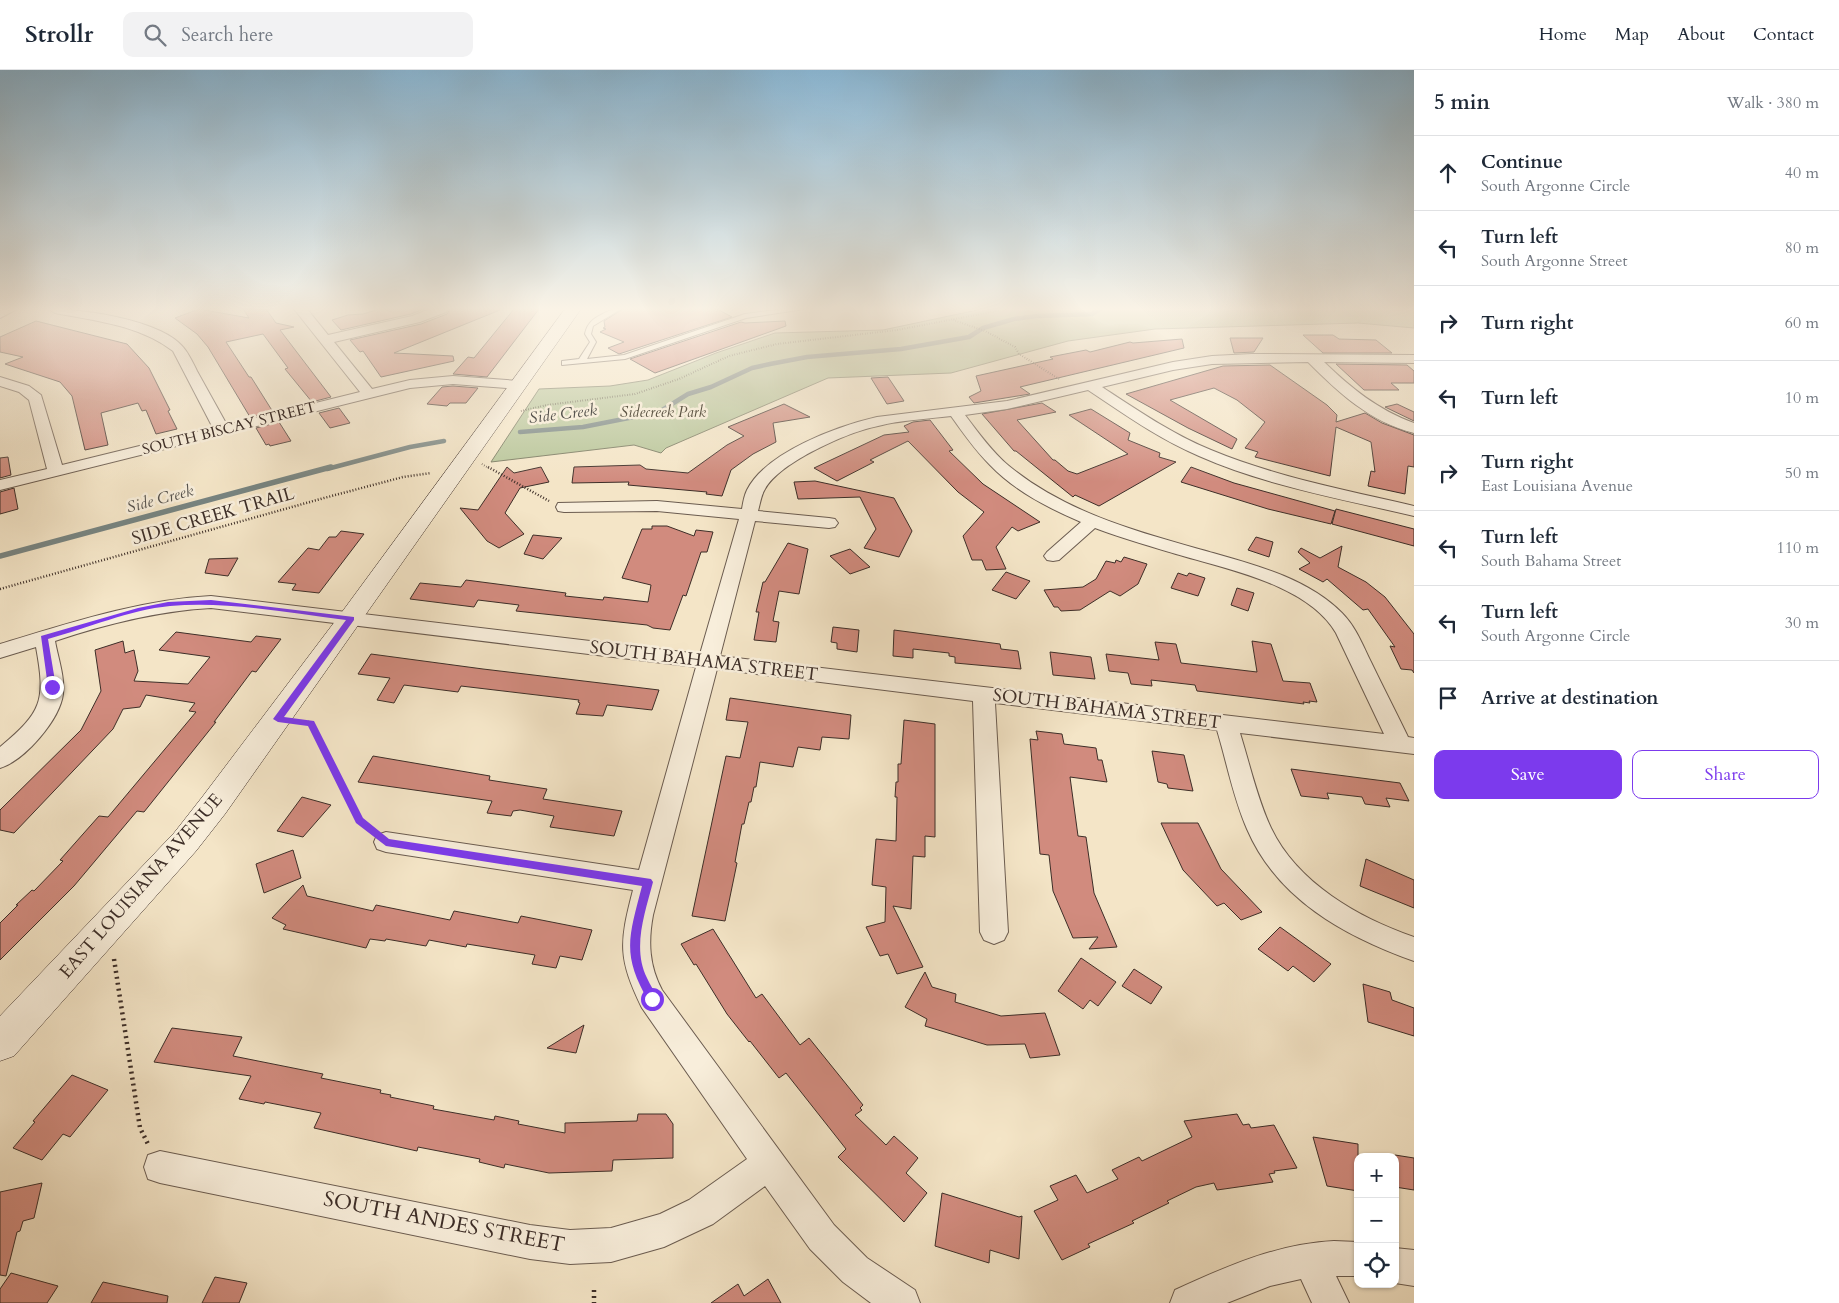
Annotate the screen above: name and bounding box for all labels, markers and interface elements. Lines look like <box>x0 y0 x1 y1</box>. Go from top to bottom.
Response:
search box <box>123 12 473 57</box>
text: Strollr <box>25 18 93 51</box>
icon: search <box>141 21 169 49</box>
text: Search here <box>181 22 273 48</box>
text: Home <box>1539 22 1587 47</box>
text: Map <box>1615 22 1649 47</box>
text: About <box>1677 22 1725 47</box>
text: Contact <box>1753 22 1814 47</box>
text: 5 min <box>1434 88 1490 117</box>
text: Walk · 380 m <box>1727 92 1819 114</box>
text: Continue <box>1481 149 1563 175</box>
icon: ahead <box>1434 159 1462 187</box>
text: 40 m <box>1785 162 1819 184</box>
text: South Argonne Circle <box>1481 175 1630 197</box>
text: Turn left <box>1481 224 1558 250</box>
icon: left <box>1434 234 1462 262</box>
text: 80 m <box>1785 237 1819 259</box>
text: South Argonne Street <box>1481 250 1628 272</box>
icon: right <box>1434 309 1462 337</box>
text: Turn right <box>1481 310 1573 336</box>
text: 60 m <box>1785 312 1819 334</box>
icon: left <box>1434 384 1462 412</box>
text: Turn left <box>1481 385 1558 411</box>
text: 10 m <box>1785 387 1819 409</box>
street label: SOUTH BISCAY STREET <box>140 397 318 459</box>
water label: Side Creek <box>528 399 598 429</box>
park label: Sidecreek Park <box>620 402 707 422</box>
text: Turn right <box>1481 449 1573 475</box>
icon: right <box>1434 459 1462 487</box>
text: 50 m <box>1785 462 1819 484</box>
text: East Louisiana Avenue <box>1481 475 1633 497</box>
water label: Side Creek <box>124 479 196 519</box>
street label: SIDE CREEK TRAIL <box>129 481 297 551</box>
text: Turn left <box>1481 524 1558 550</box>
icon: left <box>1434 534 1462 562</box>
text: 110 m <box>1777 537 1819 559</box>
text: South Bahama Street <box>1481 550 1621 572</box>
text: Turn left <box>1481 599 1558 625</box>
icon: left <box>1434 609 1462 637</box>
text: 30 m <box>1785 612 1819 634</box>
text: South Argonne Circle <box>1481 625 1630 647</box>
street label: SOUTH BAHAMA STREET <box>588 635 820 687</box>
route end <box>41 676 64 699</box>
street label: SOUTH BAHAMA STREET <box>991 683 1223 735</box>
icon: arrive <box>1434 684 1462 712</box>
text: Arrive at destination <box>1481 685 1658 711</box>
button: Save <box>1434 750 1622 799</box>
button: Share <box>1632 750 1819 799</box>
street label: EAST LOUISIANA AVENUE <box>54 788 228 984</box>
route start <box>641 988 664 1011</box>
map controls <box>1354 1153 1399 1288</box>
button: + <box>1354 1153 1399 1198</box>
street label: SOUTH ANDES STREET <box>321 1184 567 1260</box>
button: − <box>1354 1198 1399 1243</box>
button: locate <box>1354 1243 1399 1288</box>

